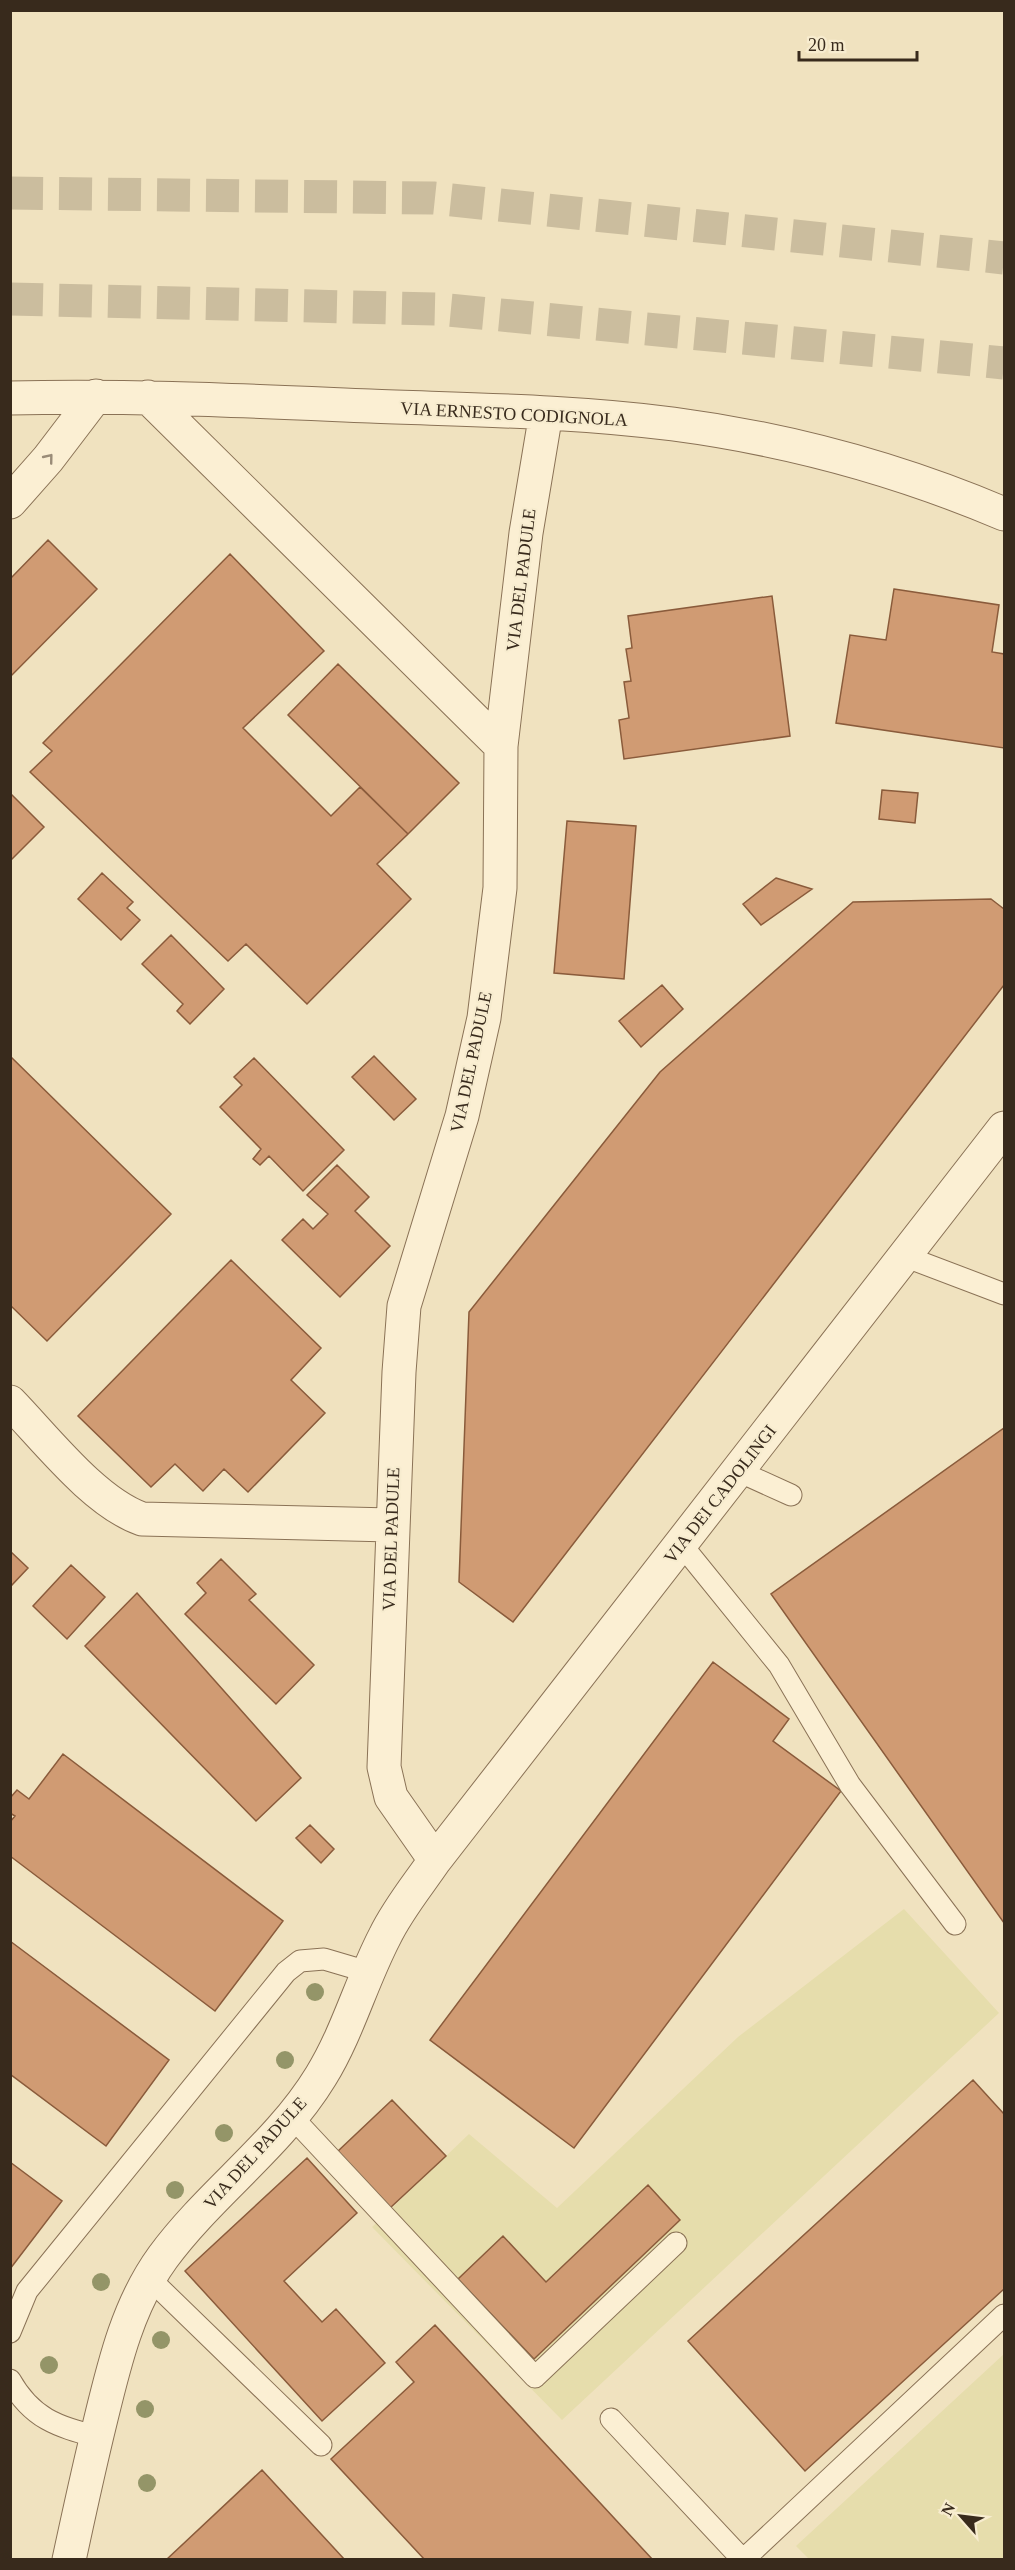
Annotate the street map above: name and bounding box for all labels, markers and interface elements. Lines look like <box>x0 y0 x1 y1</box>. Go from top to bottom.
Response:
scale bar <box>799 24 918 62</box>
text: 20 m <box>808 35 845 55</box>
street label: VIA ERNESTO CODIGNOLA <box>400 398 628 430</box>
one-way arrow <box>41 454 52 465</box>
street label: VIA DEL PADULE <box>502 507 540 653</box>
street label: VIA DEL PADULE <box>446 990 496 1134</box>
street label: VIA DEI CADOLINGI <box>660 1421 780 1567</box>
street label: VIA DEL PADULE <box>378 1467 404 1611</box>
street label: VIA DEL PADULE <box>200 2093 310 2213</box>
north arrow <box>931 2486 991 2546</box>
text: N <box>938 2500 959 2518</box>

